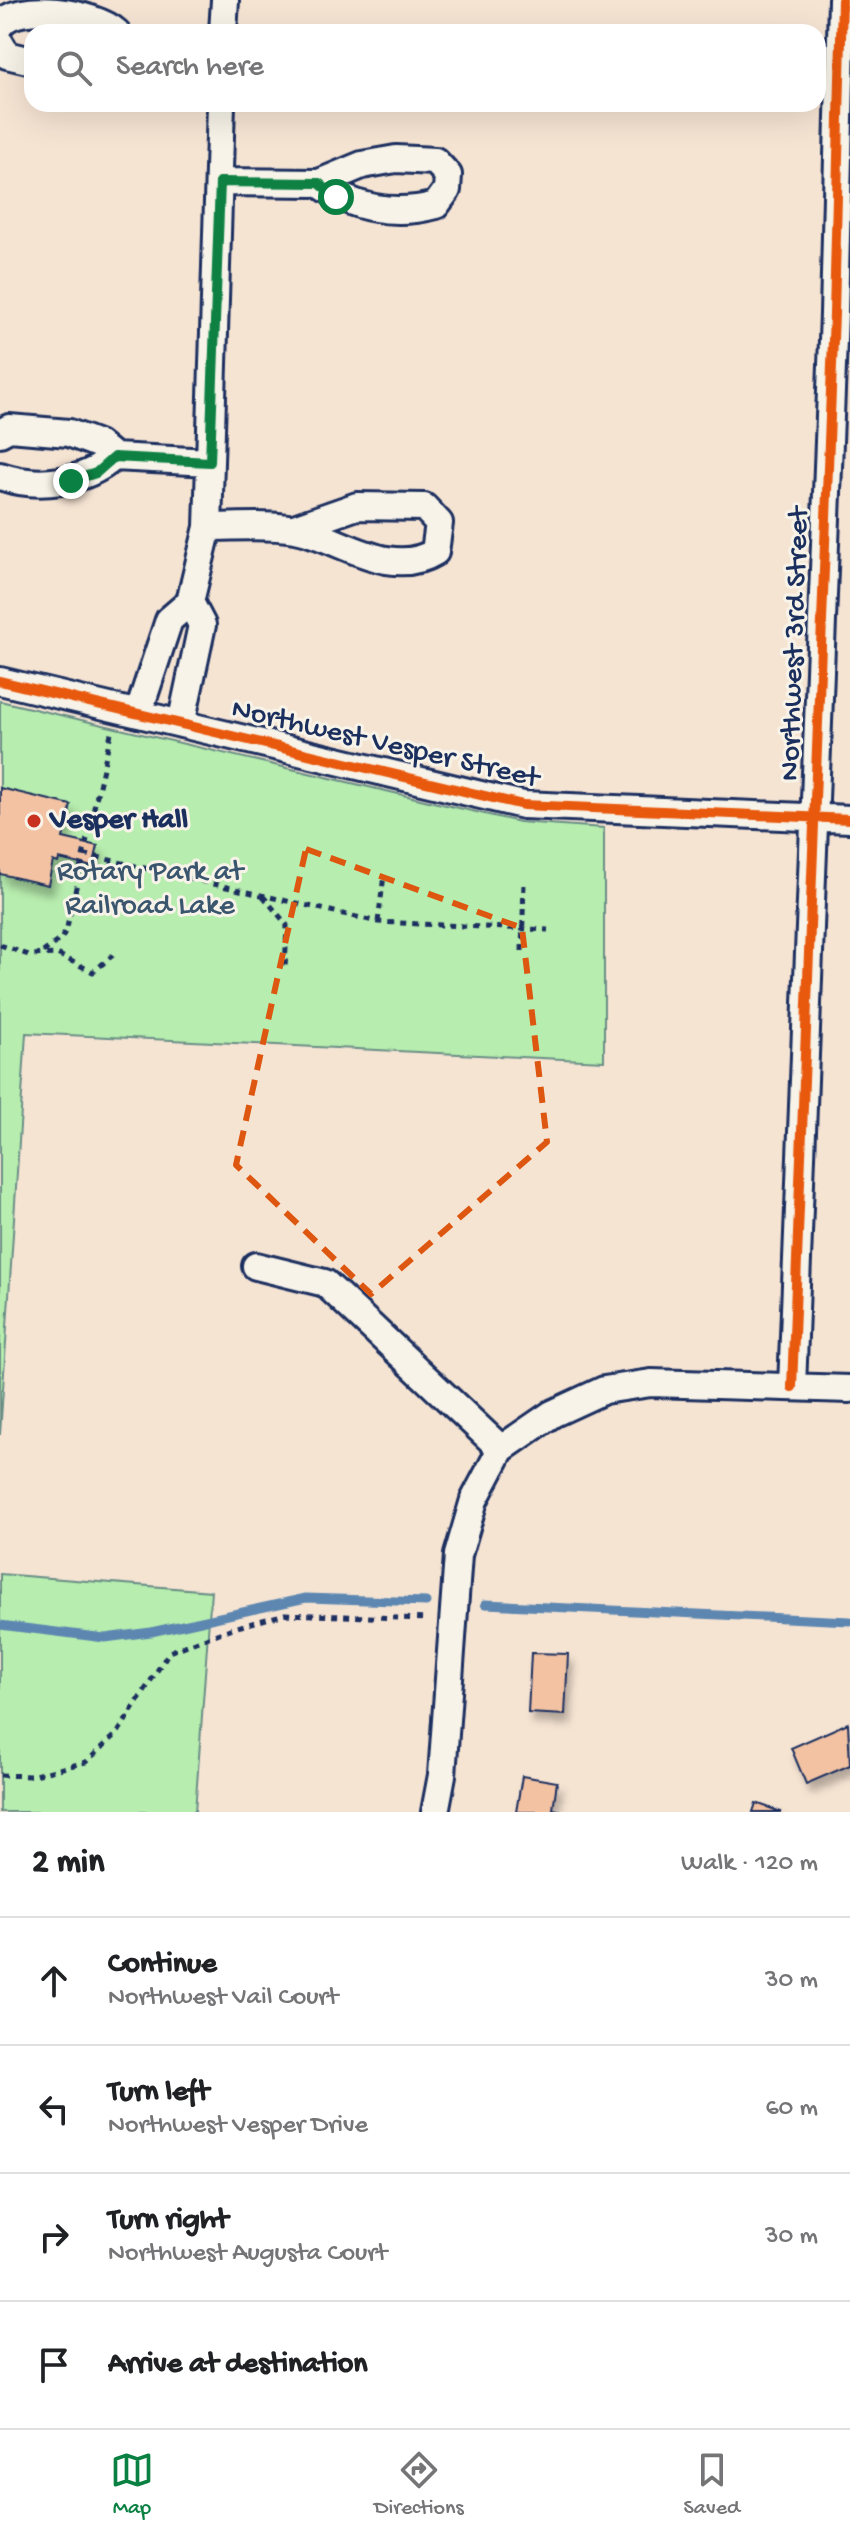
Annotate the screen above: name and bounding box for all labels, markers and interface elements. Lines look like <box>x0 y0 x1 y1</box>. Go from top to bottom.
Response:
search box <box>24 24 826 112</box>
icon: search <box>52 46 96 90</box>
text: Search here <box>116 51 264 86</box>
route start <box>318 179 354 215</box>
route end <box>53 463 89 499</box>
street label: Northwest 3rd Street <box>774 504 818 782</box>
street label: Northwest Vesper Street <box>228 693 545 798</box>
place label: Vesper Hall <box>48 804 189 839</box>
marker: Vesper Hall <box>25 812 43 830</box>
park label: Rotary Park at Railroad Lake <box>57 856 246 925</box>
text: 2 min <box>32 1844 104 1884</box>
text: Walk · 120 m <box>681 1849 818 1880</box>
text: Continue <box>108 1948 217 1983</box>
icon: ahead <box>32 1959 76 2003</box>
text: 30 m <box>765 1966 818 1997</box>
text: Northwest Vail Court <box>108 1983 338 2014</box>
text: Turn left <box>108 2076 209 2111</box>
icon: left <box>32 2087 76 2131</box>
text: 60 m <box>765 2094 818 2125</box>
text: Northwest Vesper Drive <box>108 2111 368 2142</box>
text: Turn right <box>108 2204 228 2239</box>
icon: right <box>32 2215 76 2259</box>
text: 30 m <box>765 2222 818 2253</box>
text: Northwest Augusta Court <box>108 2239 387 2270</box>
icon: arrive <box>32 2343 76 2387</box>
text: Arrive at destination <box>108 2348 368 2383</box>
tab: Map <box>110 2448 154 2522</box>
tab: Directions <box>374 2448 464 2522</box>
tab: Saved <box>684 2448 740 2522</box>

